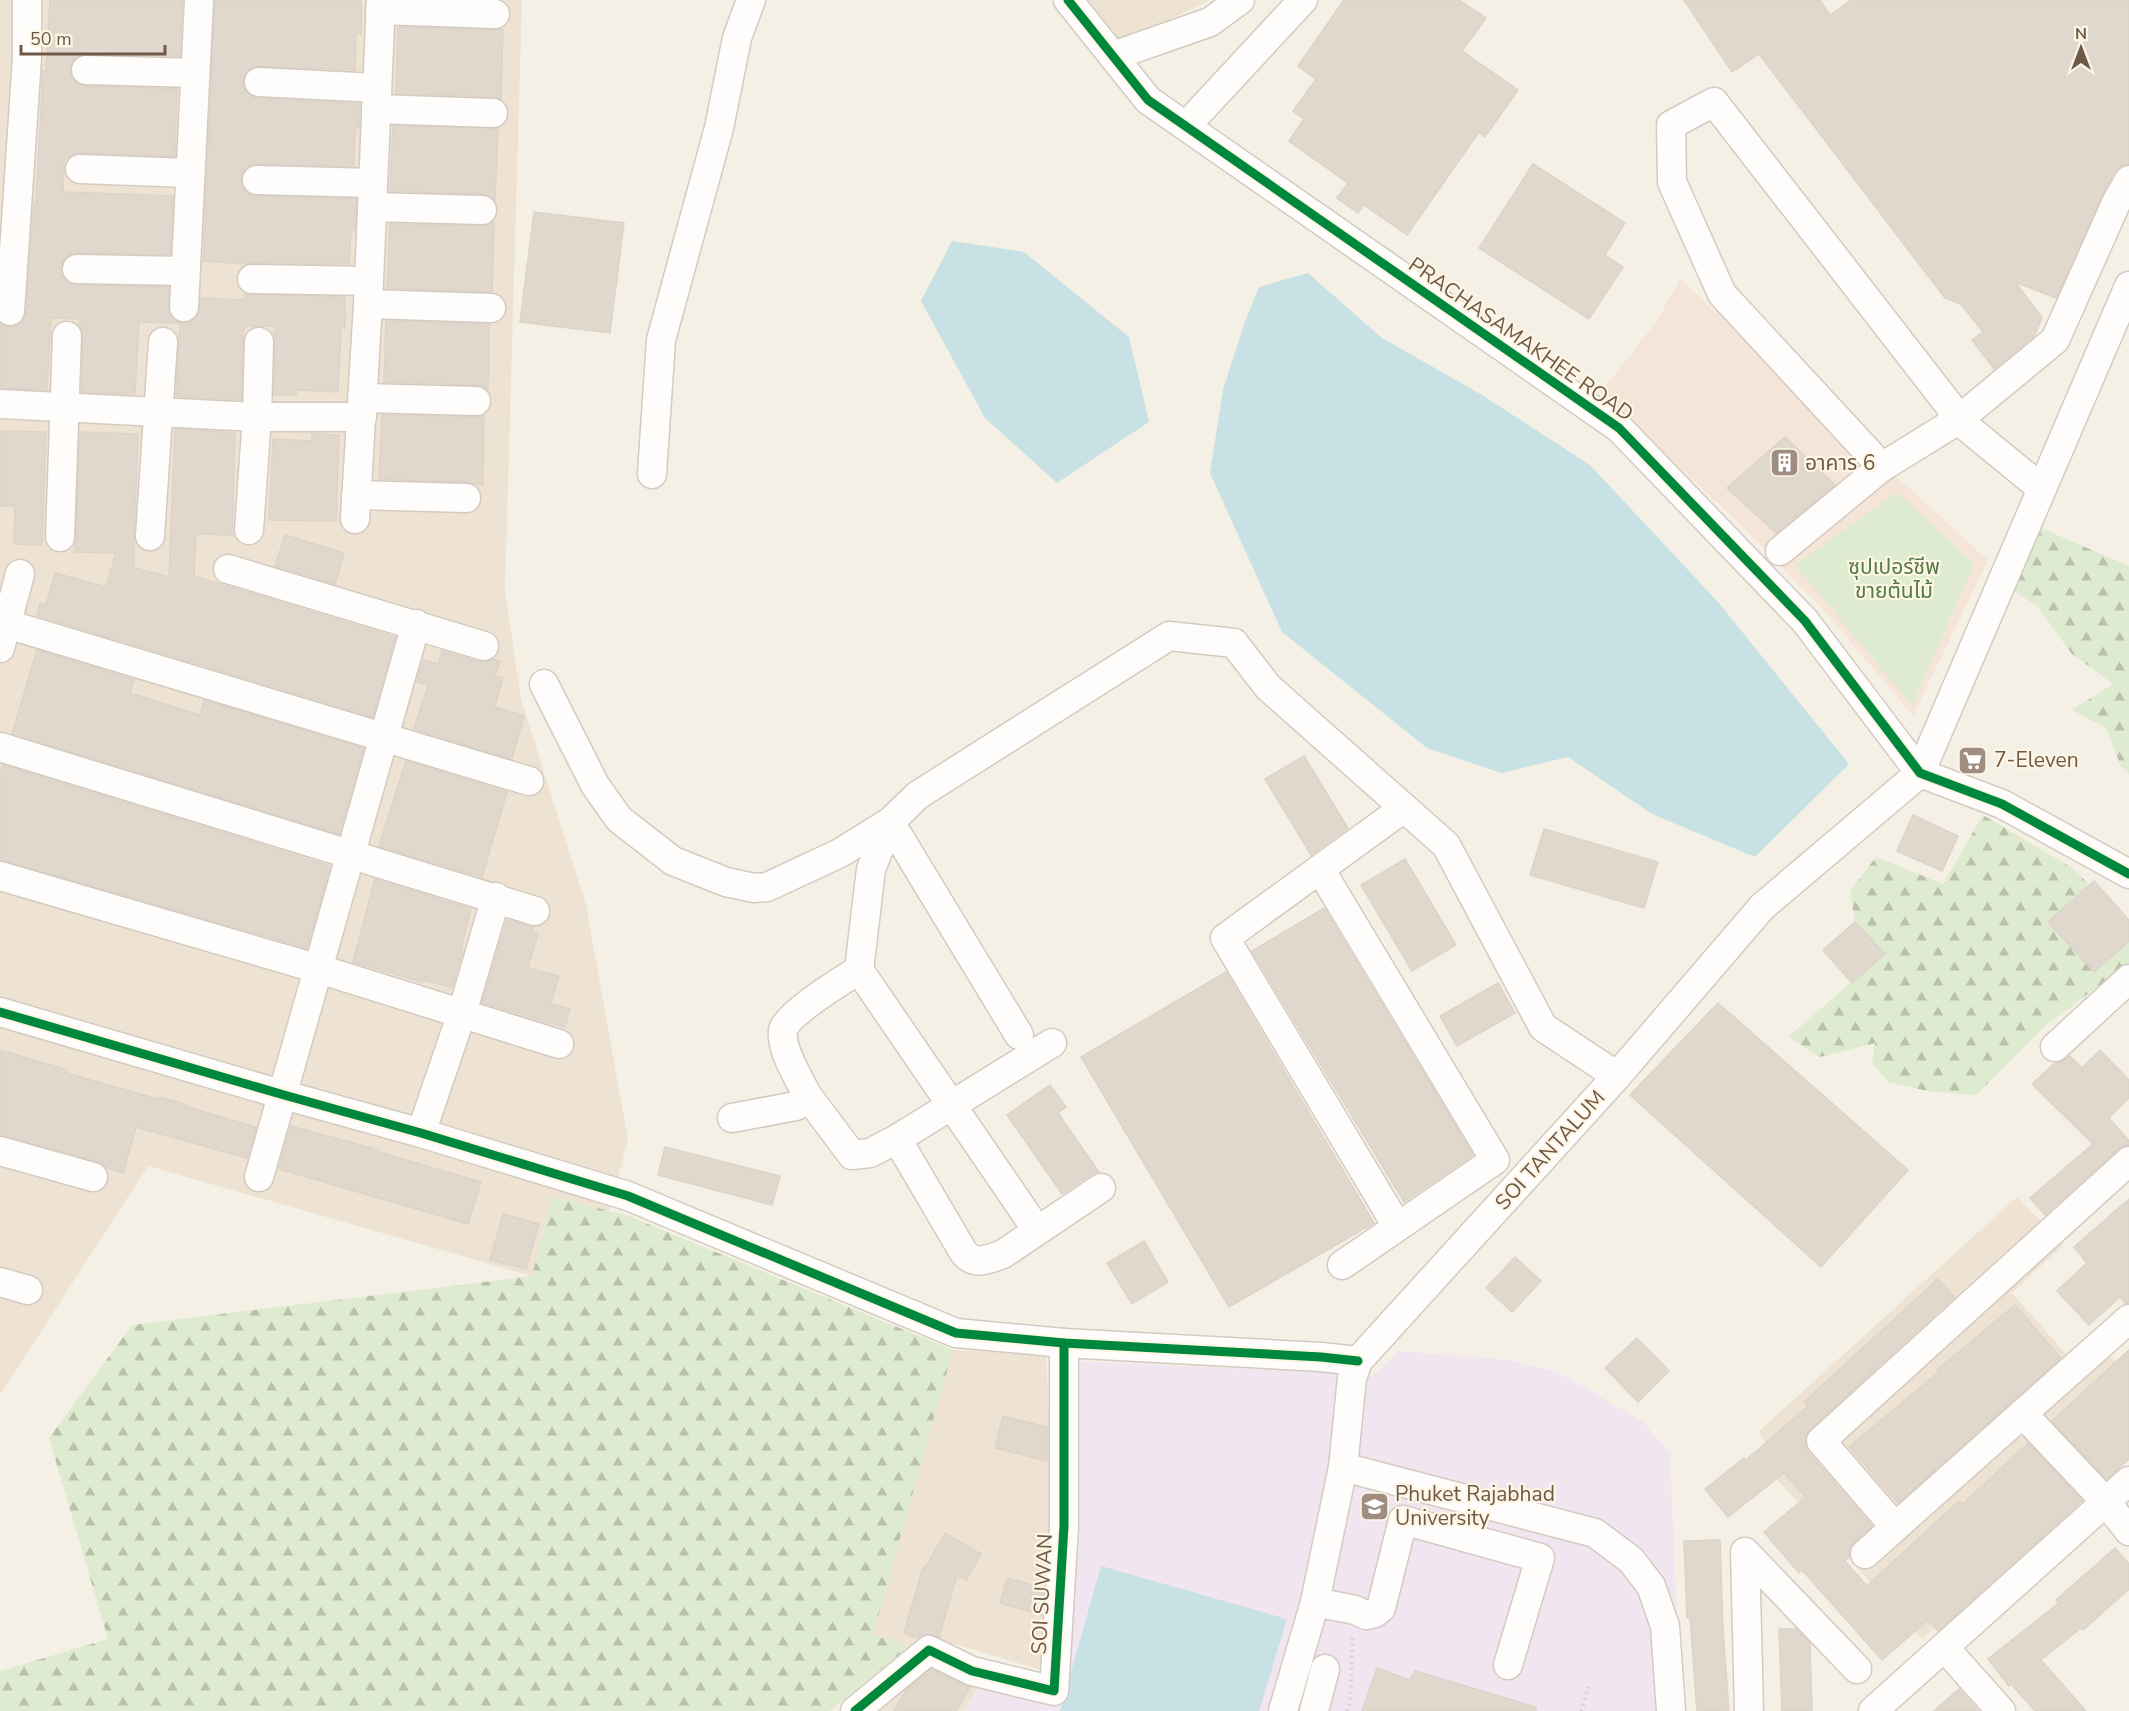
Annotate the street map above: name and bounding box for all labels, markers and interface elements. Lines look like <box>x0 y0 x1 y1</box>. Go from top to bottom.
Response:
scale bar <box>21 18 165 56</box>
north arrow <box>2051 18 2111 78</box>
text: N <box>2075 23 2087 45</box>
text: 50 m <box>30 27 72 51</box>
street label: PRACHASAMAKHEE ROAD <box>1403 251 1639 427</box>
building icon: อาคาร 6 <box>1768 447 1800 479</box>
place label: อาคาร 6 <box>1805 449 1875 477</box>
park label: ซุปเปอร์ชีพ ขายต้นไม้ <box>1848 553 1940 605</box>
supermarket icon: 7-Eleven <box>1957 744 1989 776</box>
place label: 7-Eleven <box>1994 746 2079 774</box>
street label: SOI TANTALUM <box>1489 1084 1611 1216</box>
place label: Phuket Rajabhad University <box>1395 1480 1555 1532</box>
school or university icon: Phuket Rajabhad University <box>1358 1490 1390 1522</box>
street label: SOI SUWAN <box>1025 1533 1059 1655</box>

